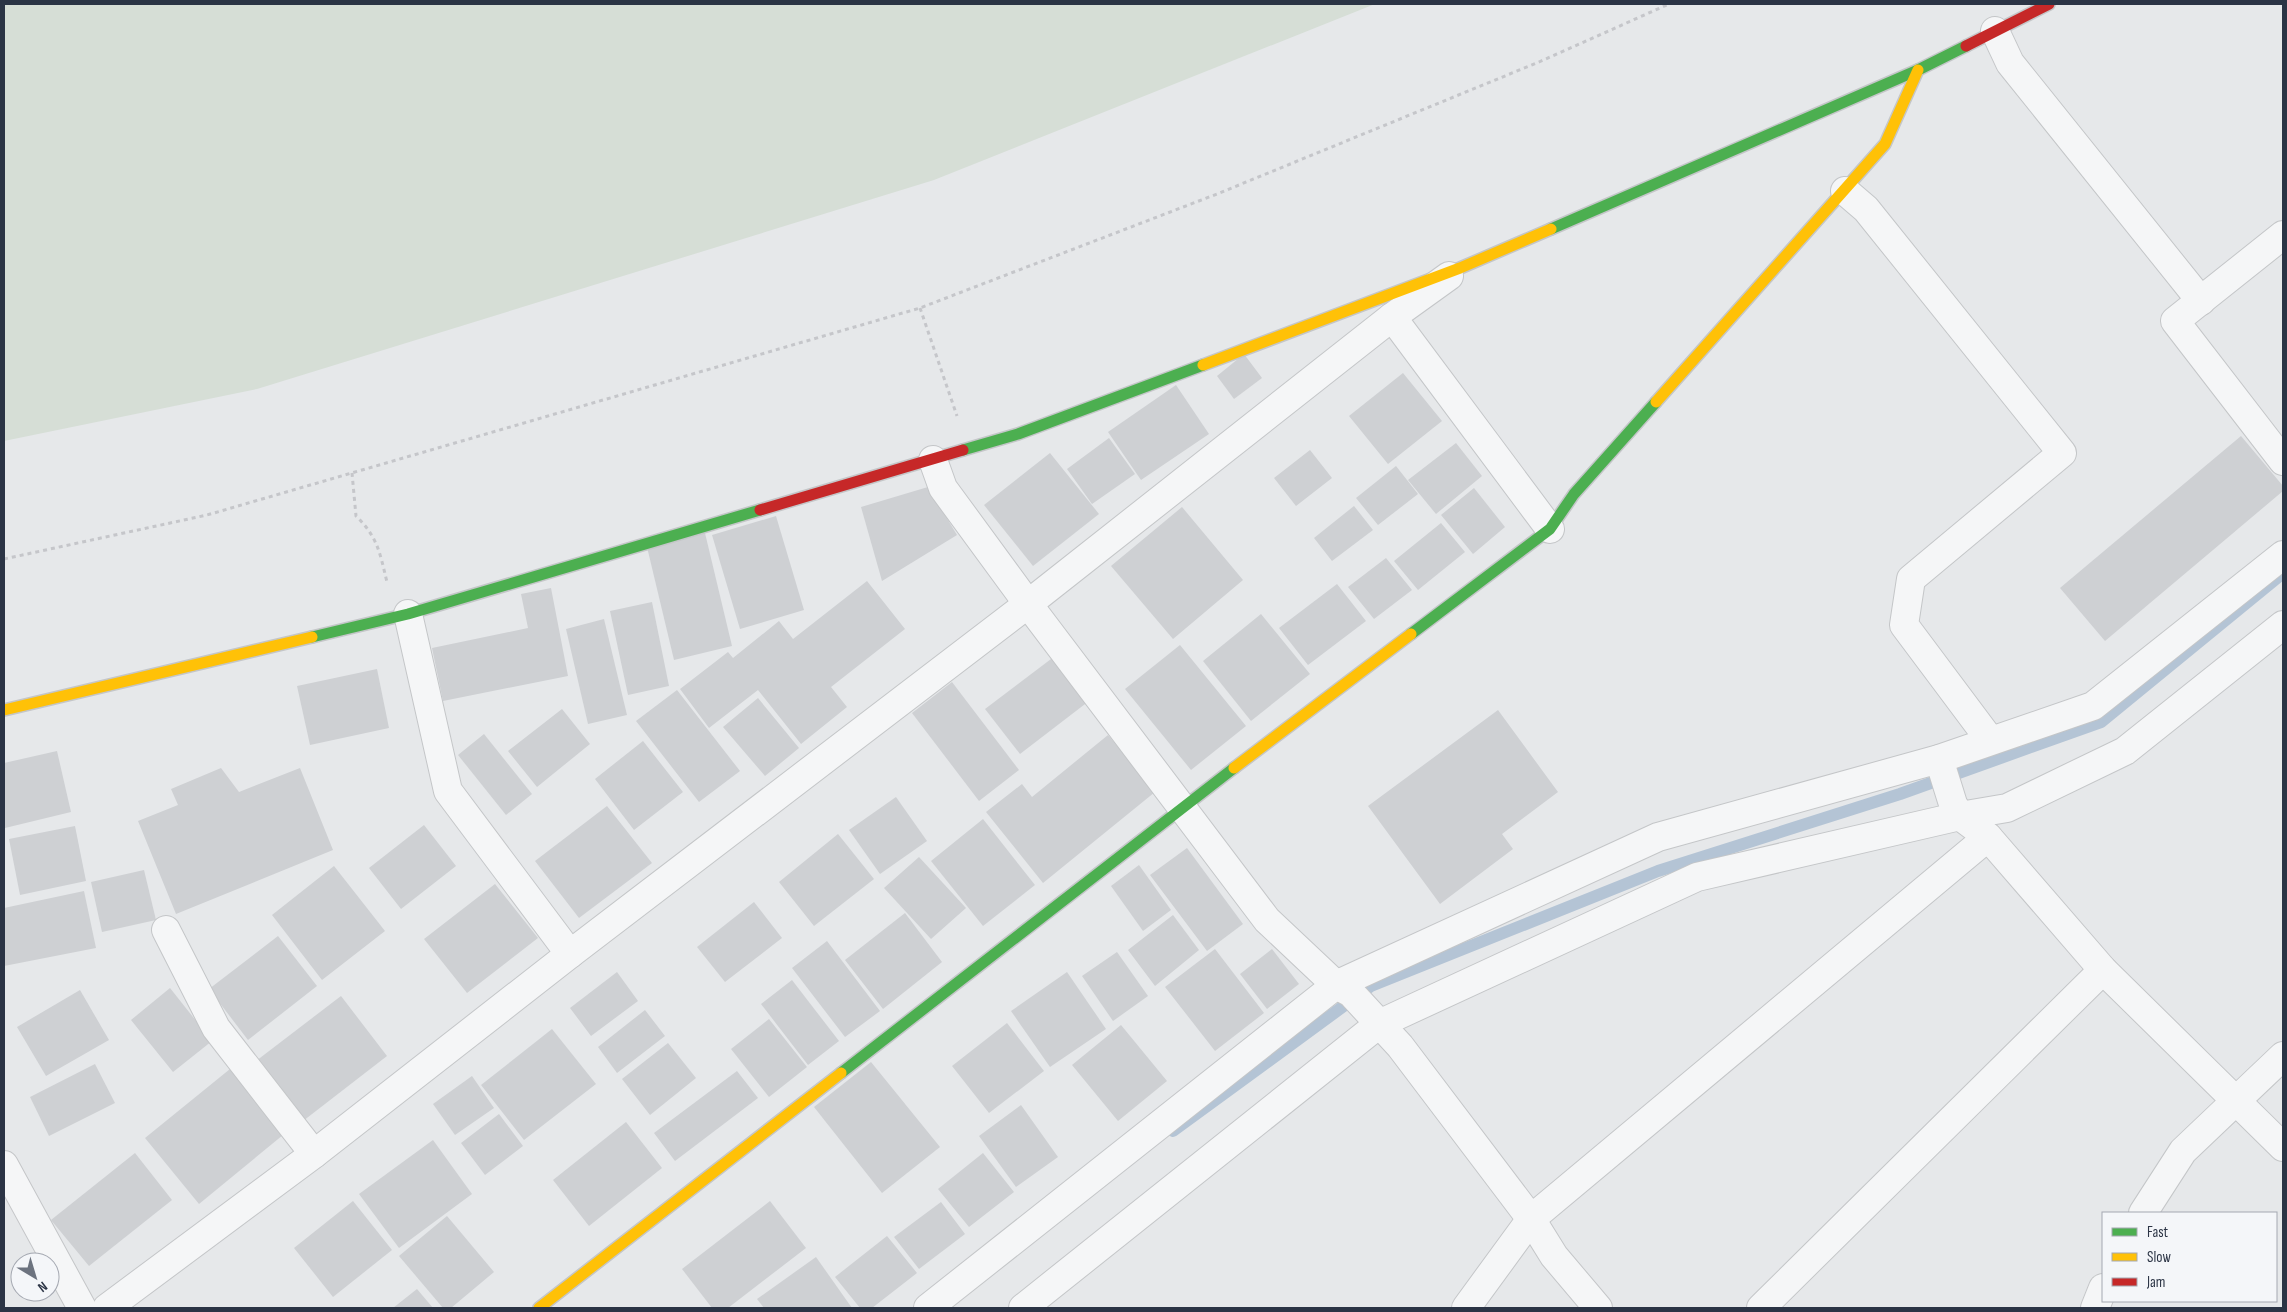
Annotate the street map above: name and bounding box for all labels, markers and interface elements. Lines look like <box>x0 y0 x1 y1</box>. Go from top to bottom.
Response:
legend <box>2102 1212 2277 1302</box>
text: Fast <box>2147 1223 2169 1242</box>
text: Slow <box>2147 1248 2171 1267</box>
north arrow <box>10 1252 60 1302</box>
text: Jam <box>2146 1273 2165 1292</box>
text: N <box>35 1278 51 1296</box>

